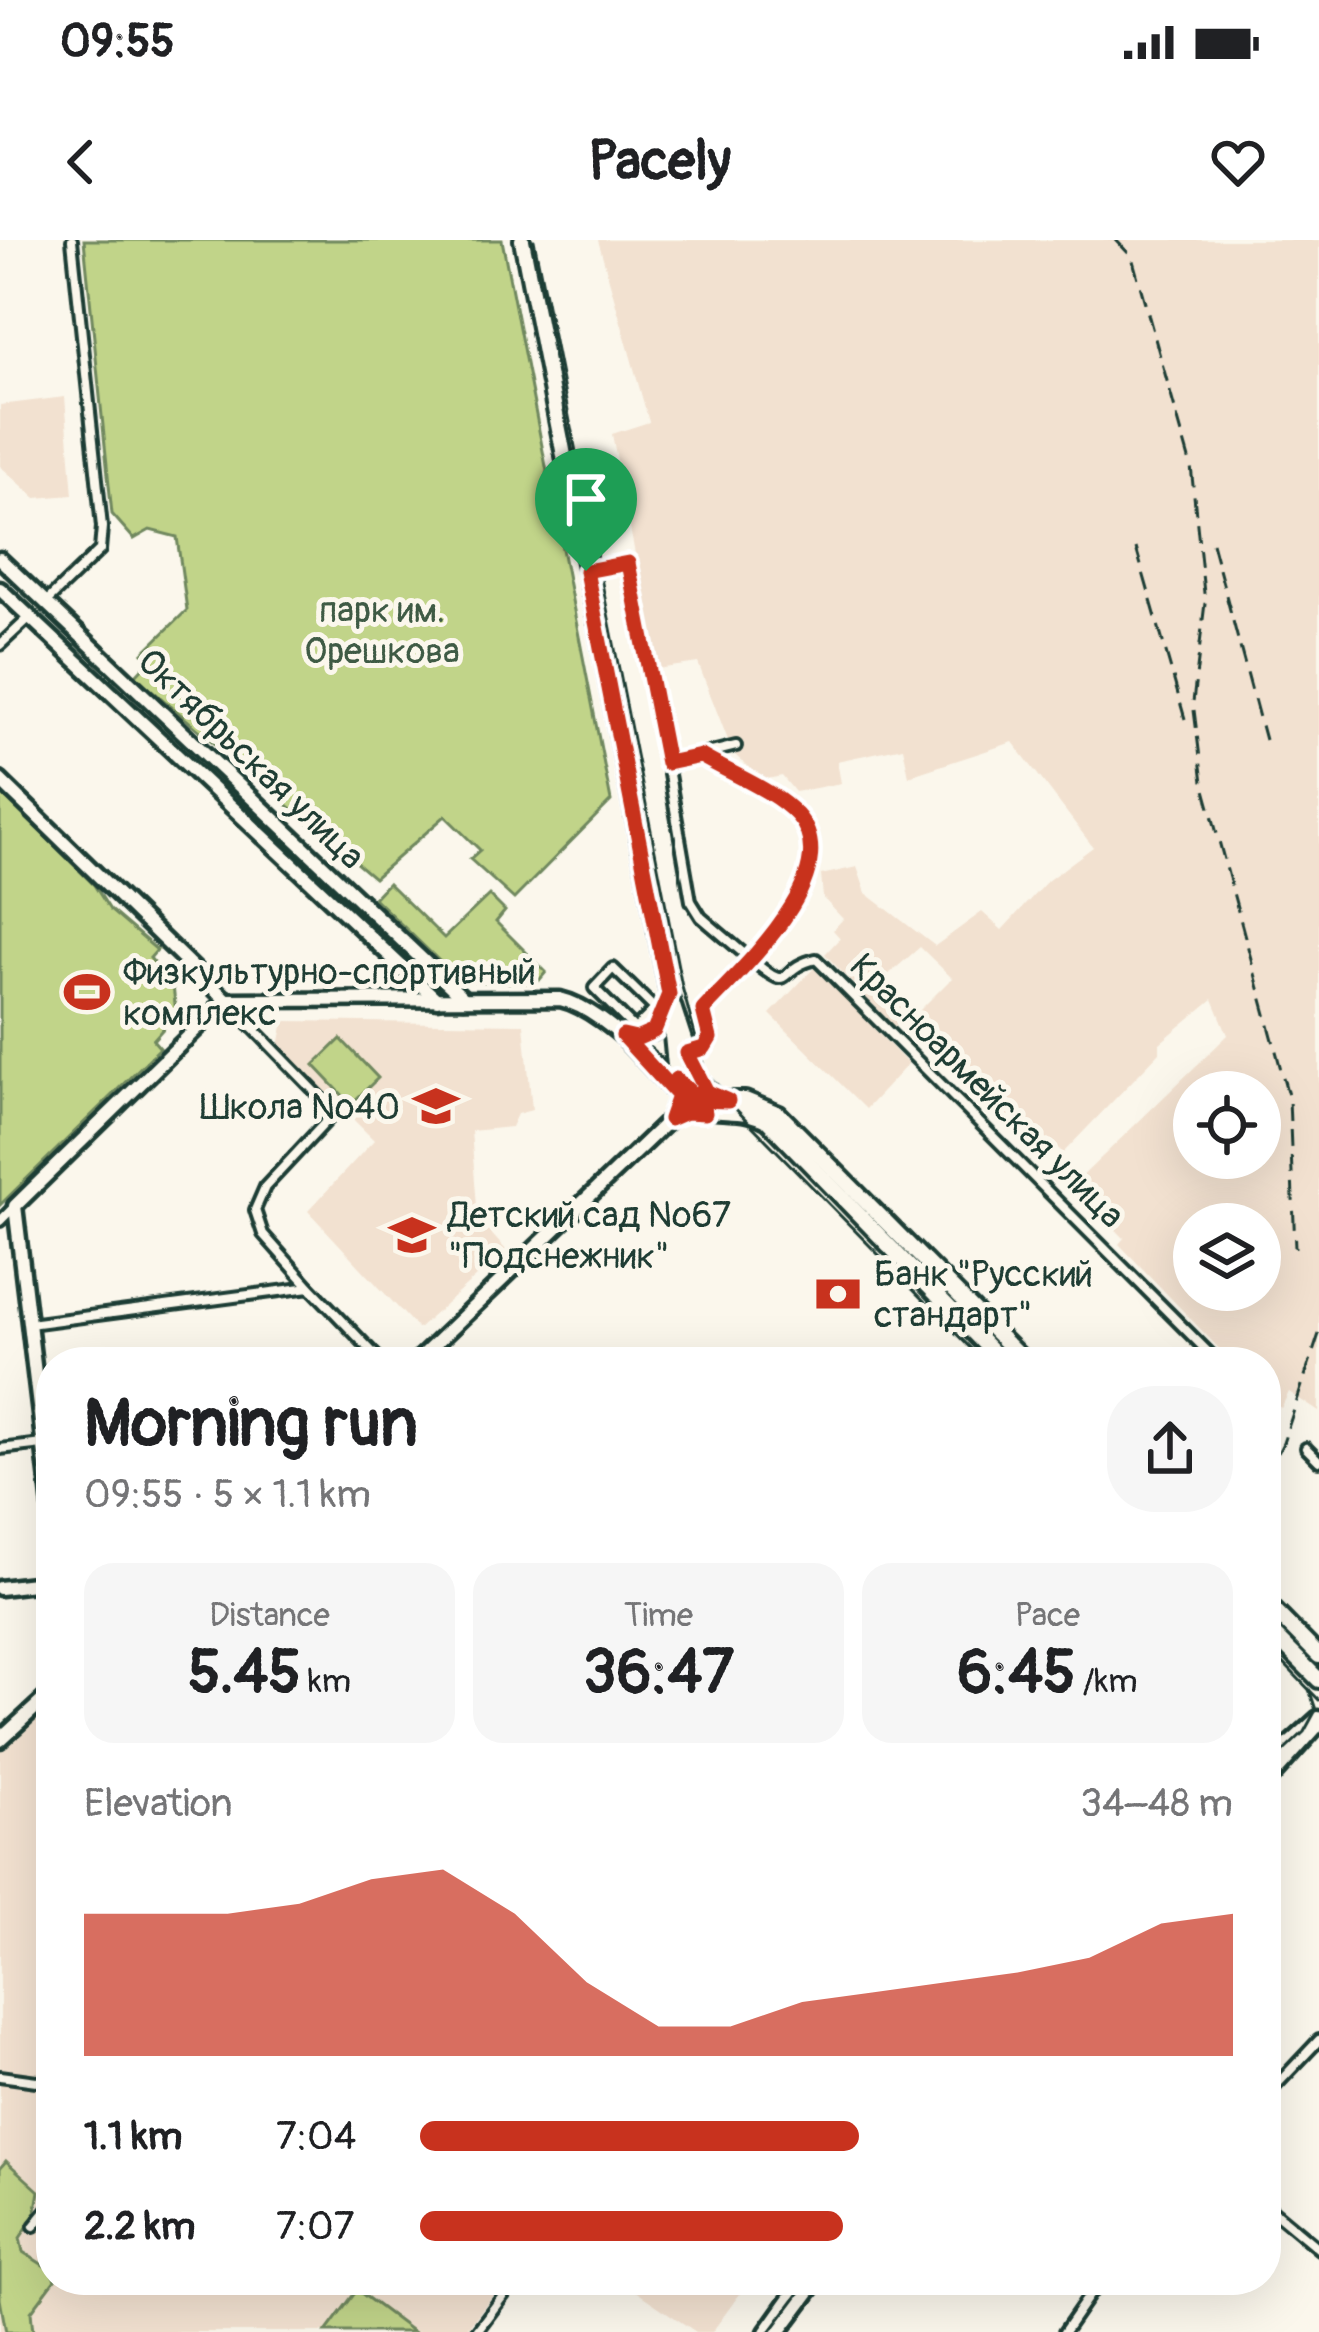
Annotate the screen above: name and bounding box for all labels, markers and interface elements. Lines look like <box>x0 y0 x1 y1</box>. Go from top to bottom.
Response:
text: 09:55 <box>60 14 175 70</box>
text: Pacely <box>588 128 731 196</box>
icon: back <box>48 129 114 195</box>
icon: heart <box>1205 129 1271 195</box>
pin <box>535 448 637 571</box>
icon: arrive <box>553 466 619 532</box>
park label: парк им. Орешкова <box>304 588 460 674</box>
street label: Октябрьская улица <box>128 639 374 879</box>
street label: Красноармейская улица <box>840 944 1134 1238</box>
place label: Физкультурно-спортивный комплекс <box>123 950 536 1036</box>
sports icon: Физкультурно-спортивный комплекс <box>62 967 112 1017</box>
map controls <box>1173 1071 1281 1311</box>
button: locate <box>1173 1071 1281 1179</box>
school or university icon: Школа №40 <box>411 1081 461 1131</box>
place label: Школа №40 <box>200 1085 400 1130</box>
place label: Детский сад №67 "Подснежник" <box>446 1193 731 1279</box>
button: layers <box>1173 1203 1281 1311</box>
school or university icon: Детский сад №67 "Подснежник" <box>387 1210 437 1260</box>
place label: Банк "Русский стандарт" <box>874 1252 1093 1338</box>
bank icon: Банк "Русский стандарт" <box>813 1269 863 1319</box>
text: Morning run <box>84 1383 418 1466</box>
button: share <box>1107 1386 1233 1512</box>
text: 09:55 · 5 × 1.1 km <box>84 1470 371 1519</box>
text: Distance <box>209 1595 330 1636</box>
text: Time <box>624 1595 693 1636</box>
text: Pace <box>1015 1595 1080 1636</box>
text: 5.45 <box>188 1636 301 1711</box>
text: 36:47 <box>583 1636 734 1711</box>
text: 6:45 <box>957 1636 1076 1711</box>
text: km <box>301 1661 351 1702</box>
text: /km <box>1076 1661 1138 1702</box>
text: Elevation <box>84 1779 233 1828</box>
text: 34–48 m <box>1080 1779 1233 1828</box>
text: 1.1 km <box>84 2112 182 2161</box>
text: 7:04 <box>276 2112 356 2161</box>
text: 2.2 km <box>84 2202 196 2251</box>
text: 7:07 <box>276 2202 354 2251</box>

